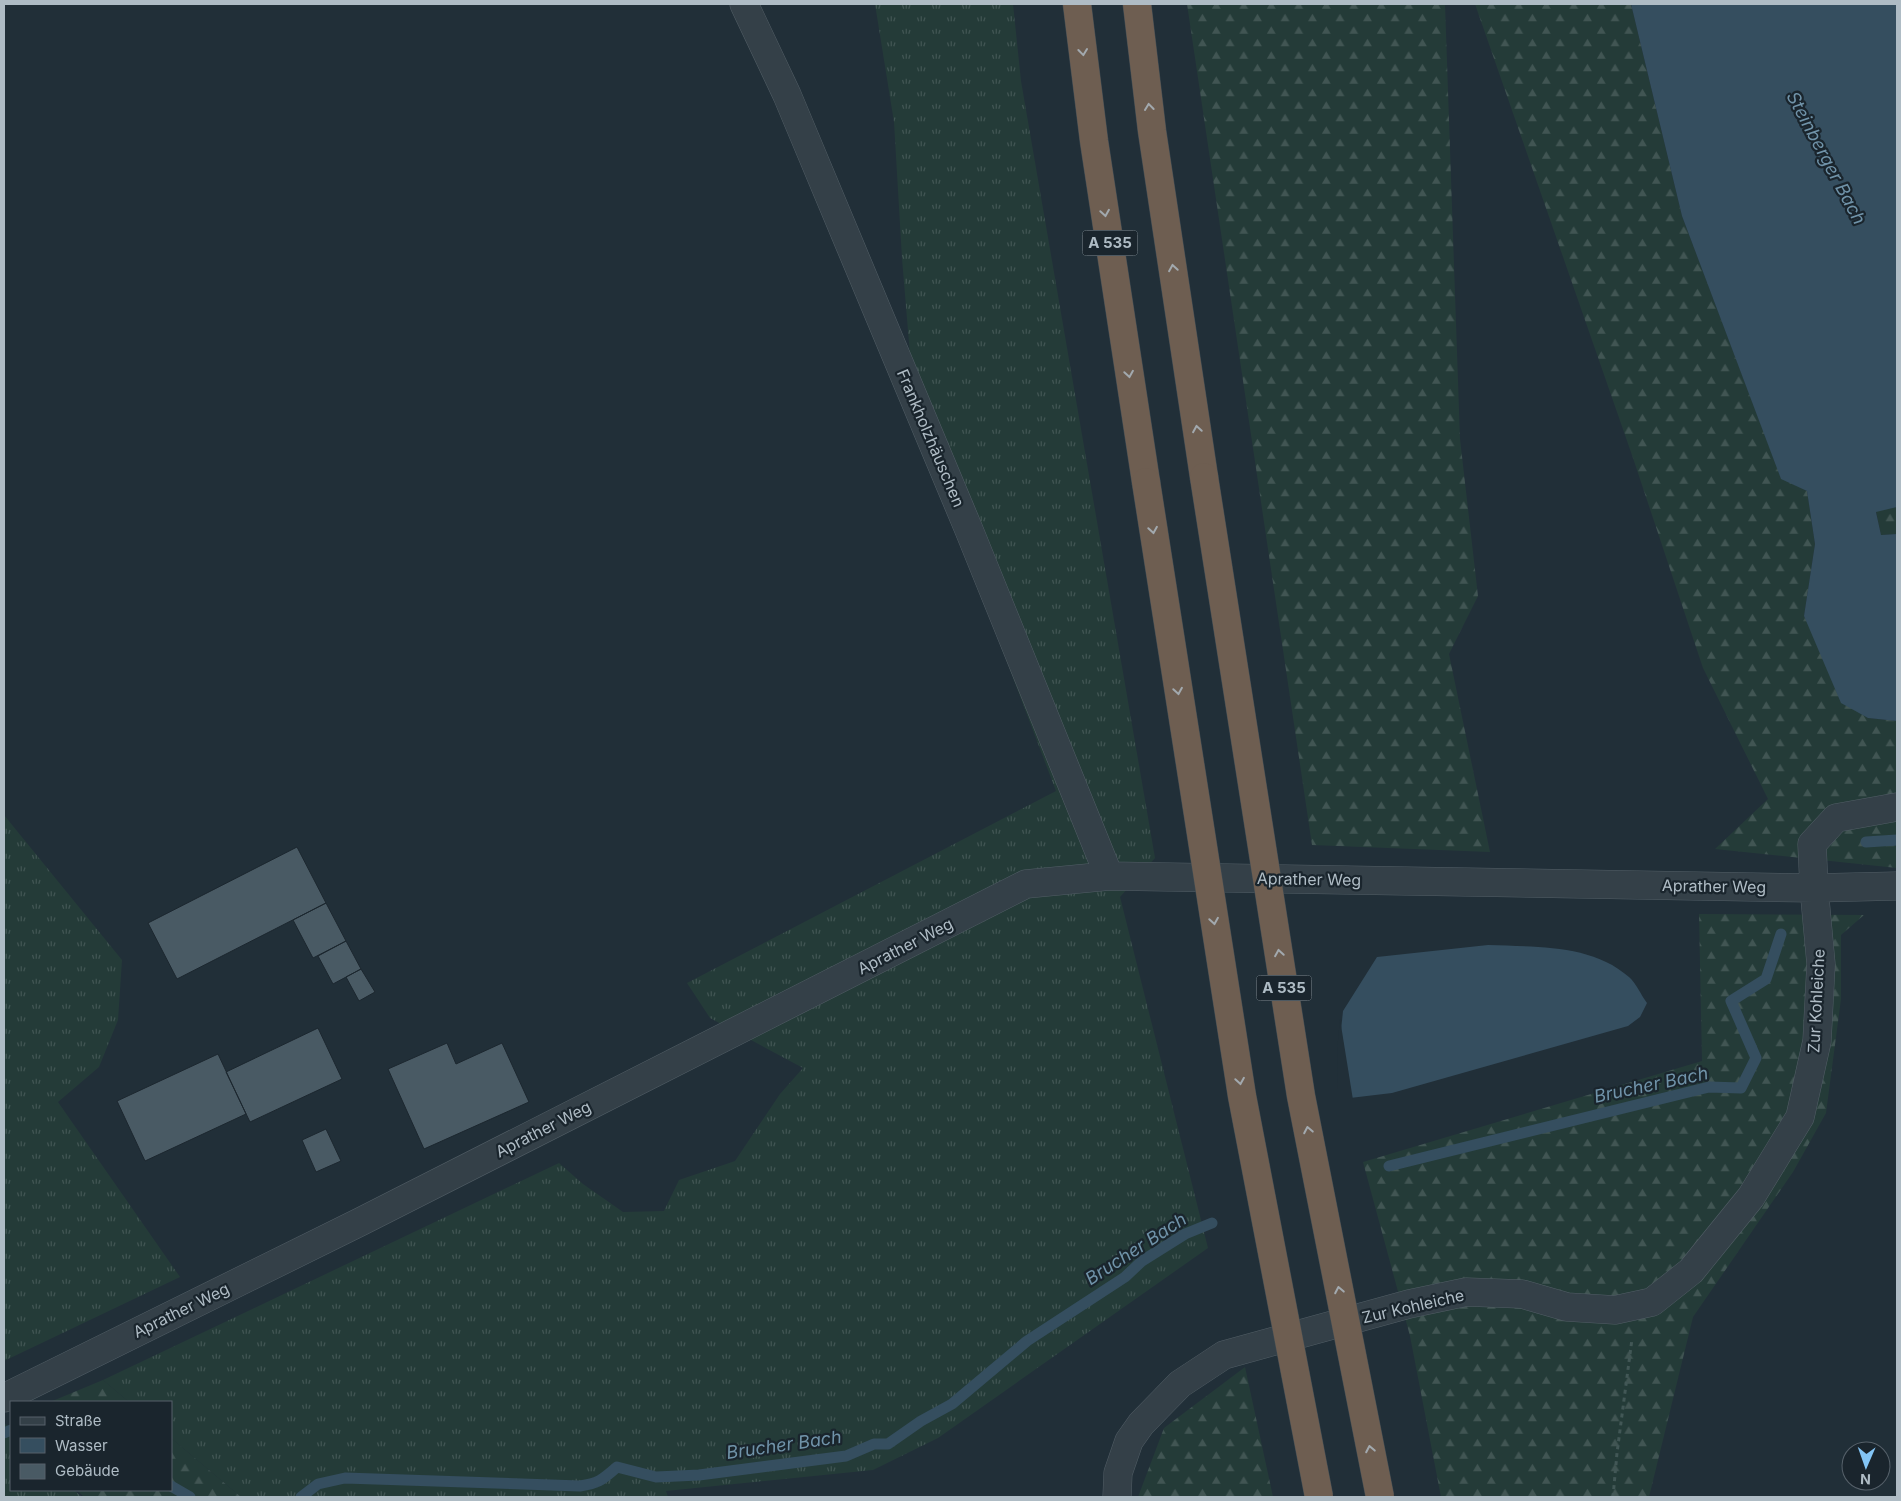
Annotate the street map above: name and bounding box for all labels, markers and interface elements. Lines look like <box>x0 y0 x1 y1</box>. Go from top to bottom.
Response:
one-way arrow <box>1077 48 1088 56</box>
water label: Steinberger Bach <box>1783 88 1870 228</box>
one-way arrow <box>1145 103 1155 111</box>
one-way arrow <box>1099 209 1110 217</box>
road number: A 535 <box>1082 230 1138 256</box>
one-way arrow <box>1168 264 1179 272</box>
street label: Frankholzhäuschen <box>893 366 969 510</box>
one-way arrow <box>1124 369 1134 378</box>
one-way arrow <box>1192 424 1203 432</box>
one-way arrow <box>1147 527 1158 535</box>
one-way arrow <box>1173 687 1183 695</box>
street label: Aprather Weg <box>1257 868 1361 890</box>
street label: Aprather Weg <box>1662 875 1766 897</box>
street label: Aprather Weg <box>854 913 956 979</box>
one-way arrow <box>1209 916 1219 925</box>
street label: Zur Kohleiche <box>1803 948 1829 1054</box>
one-way arrow <box>1274 949 1284 957</box>
road number: A 535 <box>1256 976 1312 1000</box>
water label: Brucher Bach <box>1592 1062 1710 1107</box>
one-way arrow <box>1234 1077 1244 1085</box>
street label: Aprather Weg <box>492 1096 594 1162</box>
one-way arrow <box>1303 1126 1313 1135</box>
water label: Brucher Bach <box>1081 1208 1190 1289</box>
street label: Aprather Weg <box>130 1278 232 1342</box>
street label: Zur Kohleiche <box>1360 1285 1466 1327</box>
one-way arrow <box>1334 1286 1345 1294</box>
legend <box>10 1401 172 1491</box>
text: Straße <box>55 1411 102 1430</box>
water label: Brucher Bach <box>725 1426 843 1463</box>
text: Wasser <box>55 1436 108 1455</box>
north arrow <box>1841 1441 1891 1491</box>
one-way arrow <box>1366 1445 1376 1454</box>
text: Gebäude <box>55 1461 120 1480</box>
text: N <box>1860 1471 1871 1488</box>

